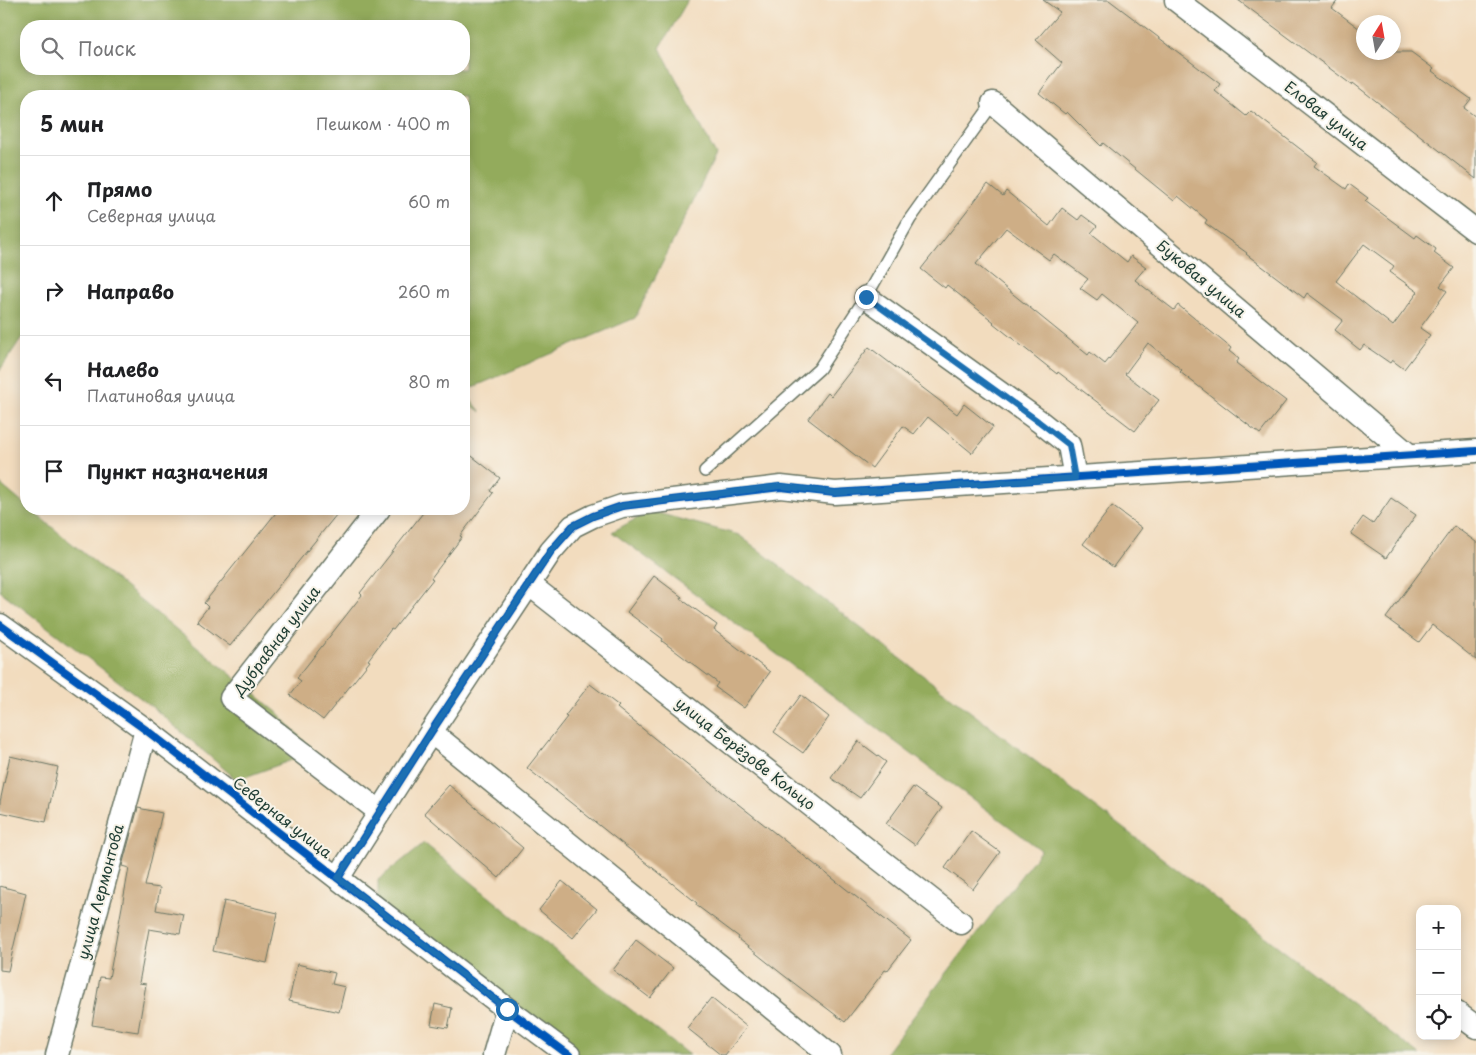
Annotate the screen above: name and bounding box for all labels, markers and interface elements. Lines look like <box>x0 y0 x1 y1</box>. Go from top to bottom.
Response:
north arrow <box>1356 15 1401 60</box>
search box <box>20 20 470 75</box>
icon: search <box>38 34 66 62</box>
text: Поиск <box>78 34 136 62</box>
street label: Еловая улица <box>1280 75 1374 155</box>
text: 5 мин <box>40 107 104 139</box>
text: Пешком · 400 m <box>316 111 450 135</box>
text: Прямо <box>87 175 152 203</box>
icon: ahead <box>40 187 68 215</box>
text: 60 m <box>408 189 450 213</box>
text: Северная улица <box>87 203 216 227</box>
street label: Буковая улица <box>1152 233 1252 323</box>
icon: right <box>40 277 68 305</box>
text: Направо <box>87 277 174 305</box>
text: 260 m <box>398 279 450 303</box>
route end <box>855 286 878 309</box>
text: Налево <box>87 355 159 383</box>
icon: left <box>40 367 68 395</box>
text: 80 m <box>408 369 450 393</box>
text: Платиновая улица <box>87 383 235 407</box>
icon: arrive <box>40 457 68 485</box>
text: Пункт назначения <box>87 457 268 485</box>
street label: Дубравная улица <box>226 580 325 701</box>
street label: улица Берёзове Кольцо <box>671 691 821 815</box>
street label: Северная улица <box>228 771 338 863</box>
street label: улица Лермонтова <box>70 821 129 962</box>
map controls <box>1416 905 1461 1040</box>
button: + <box>1416 905 1461 950</box>
button: − <box>1416 950 1461 995</box>
button: locate <box>1416 995 1461 1040</box>
route start <box>496 998 519 1021</box>

